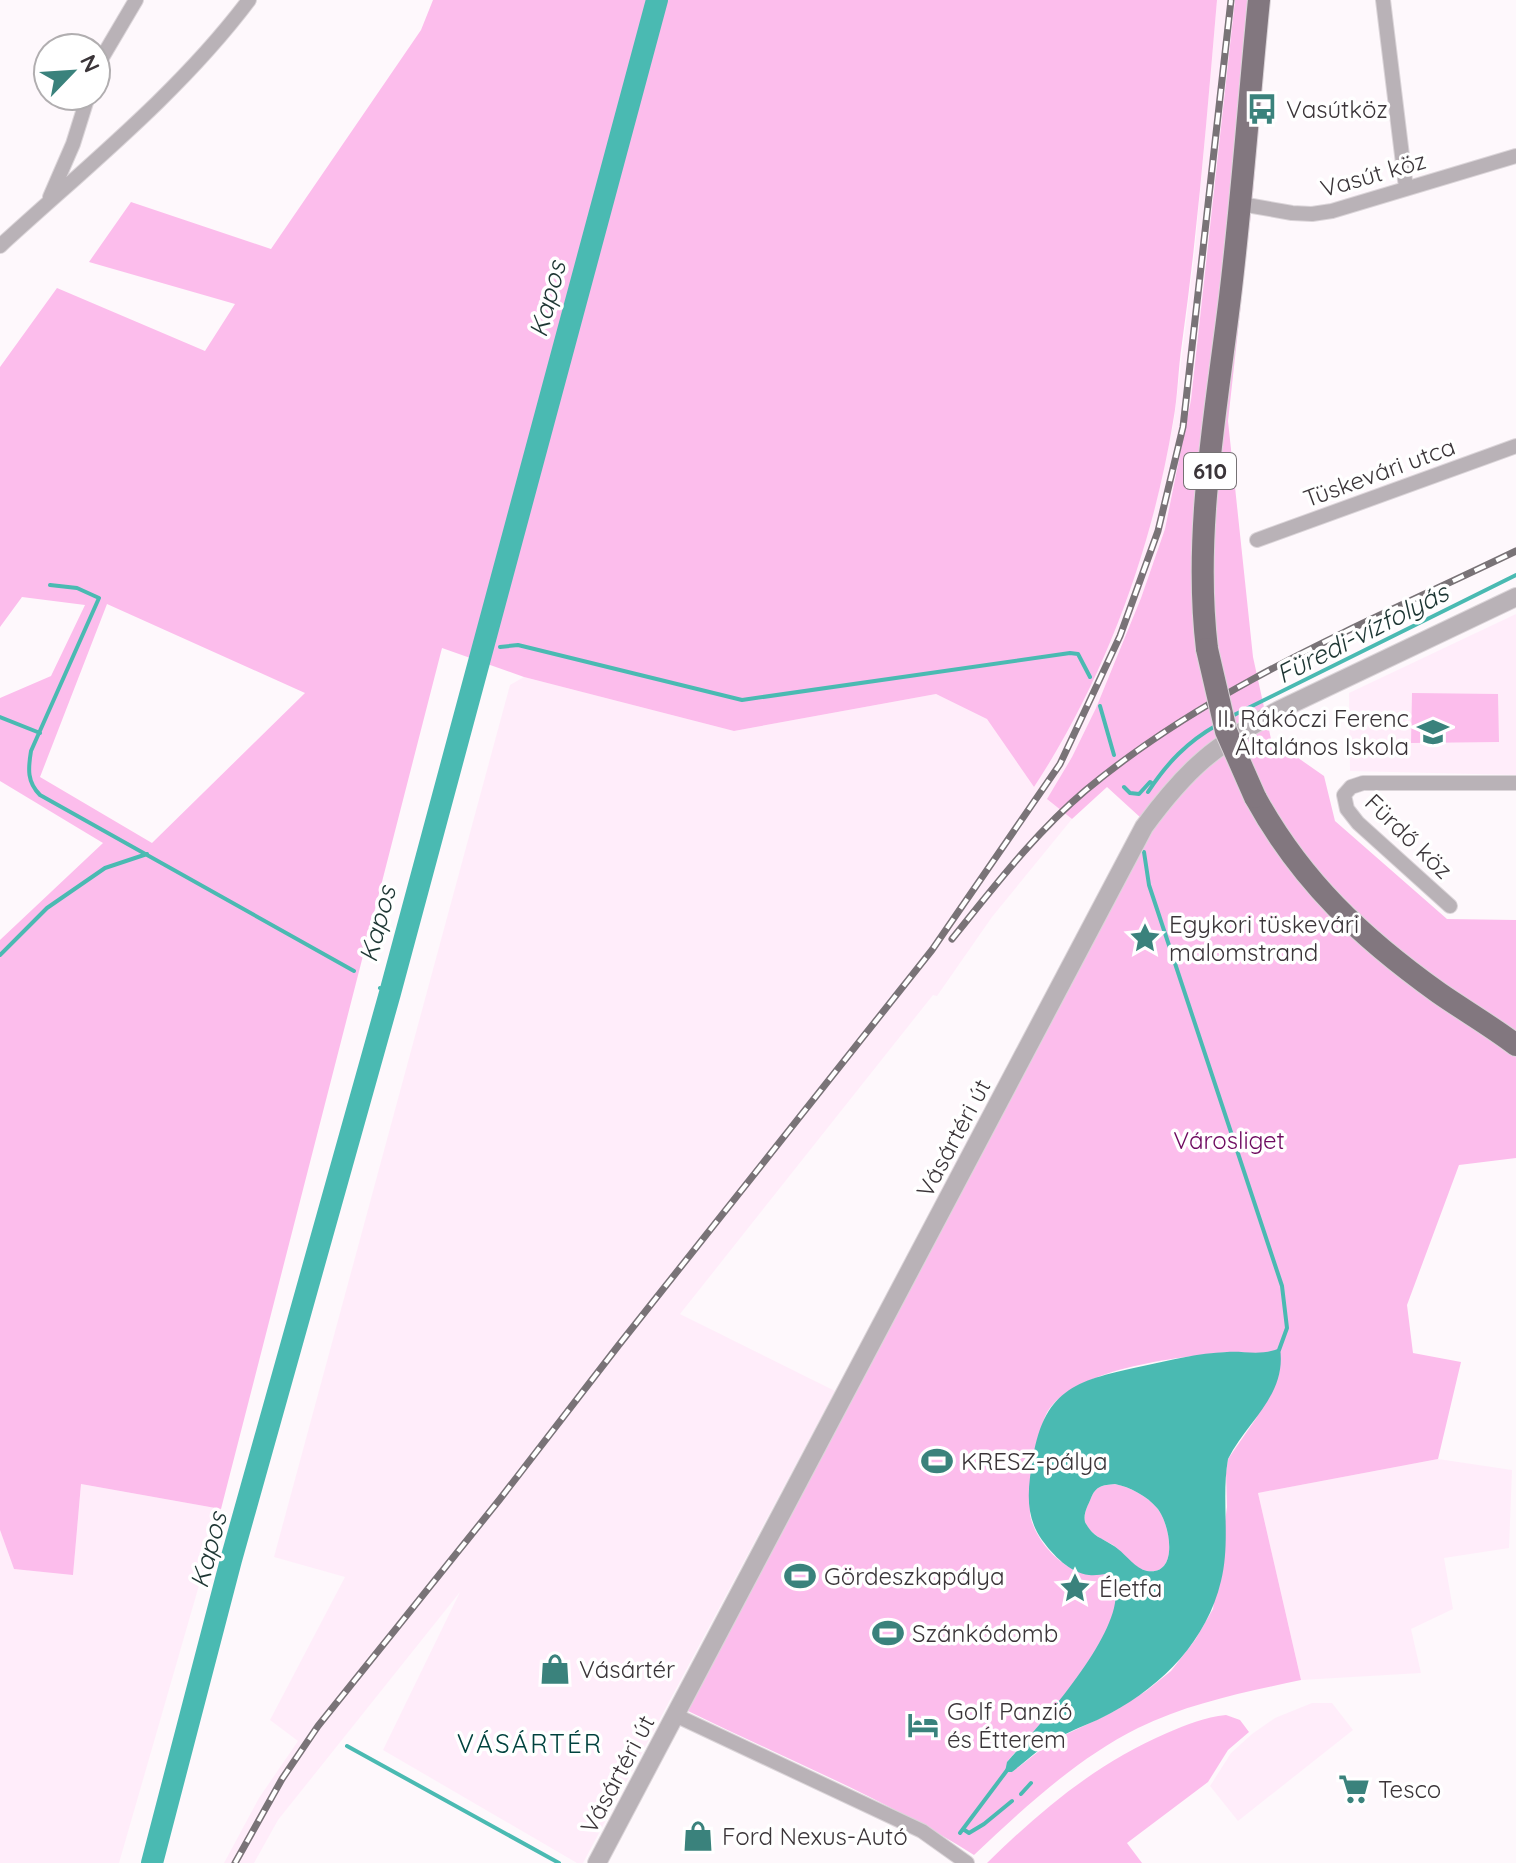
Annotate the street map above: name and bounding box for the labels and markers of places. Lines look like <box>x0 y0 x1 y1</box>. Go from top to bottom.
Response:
bus stop icon: Vasútköz <box>1245 92 1279 126</box>
place label: Vasútköz <box>1286 94 1388 124</box>
place label: II. Rákóczi Ferenc Általános Iskola <box>1217 703 1409 761</box>
school or university icon: II. Rákóczi Ferenc Általános Iskola <box>1416 715 1450 749</box>
place label: Egykori tüskevári malomstrand <box>1169 909 1359 967</box>
place icon: Egykori tüskevári malomstrand <box>1128 921 1162 955</box>
sports icon: KRESZ-pálya <box>920 1444 954 1478</box>
place label: KRESZ-pálya <box>961 1446 1108 1476</box>
sports icon: Gördeszkapálya <box>783 1559 817 1593</box>
place label: Gördeszkapálya <box>824 1561 1004 1591</box>
place icon: Életfa <box>1058 1571 1092 1605</box>
place label: Életfa <box>1099 1573 1162 1603</box>
sports icon: Szánkódomb <box>871 1616 905 1650</box>
place label: Szánkódomb <box>912 1618 1058 1648</box>
shop icon: Vásártér <box>538 1652 572 1686</box>
place label: Vásártér <box>579 1654 675 1684</box>
place label: Golf Panzió és Étterem <box>947 1696 1073 1754</box>
hotel icon: Golf Panzió és Étterem <box>906 1708 940 1742</box>
supermarket icon: Tesco <box>1337 1772 1371 1806</box>
place label: Tesco <box>1378 1774 1441 1804</box>
shop icon: Ford Nexus-Autó <box>681 1819 715 1853</box>
place label: Ford Nexus-Autó <box>722 1821 908 1851</box>

